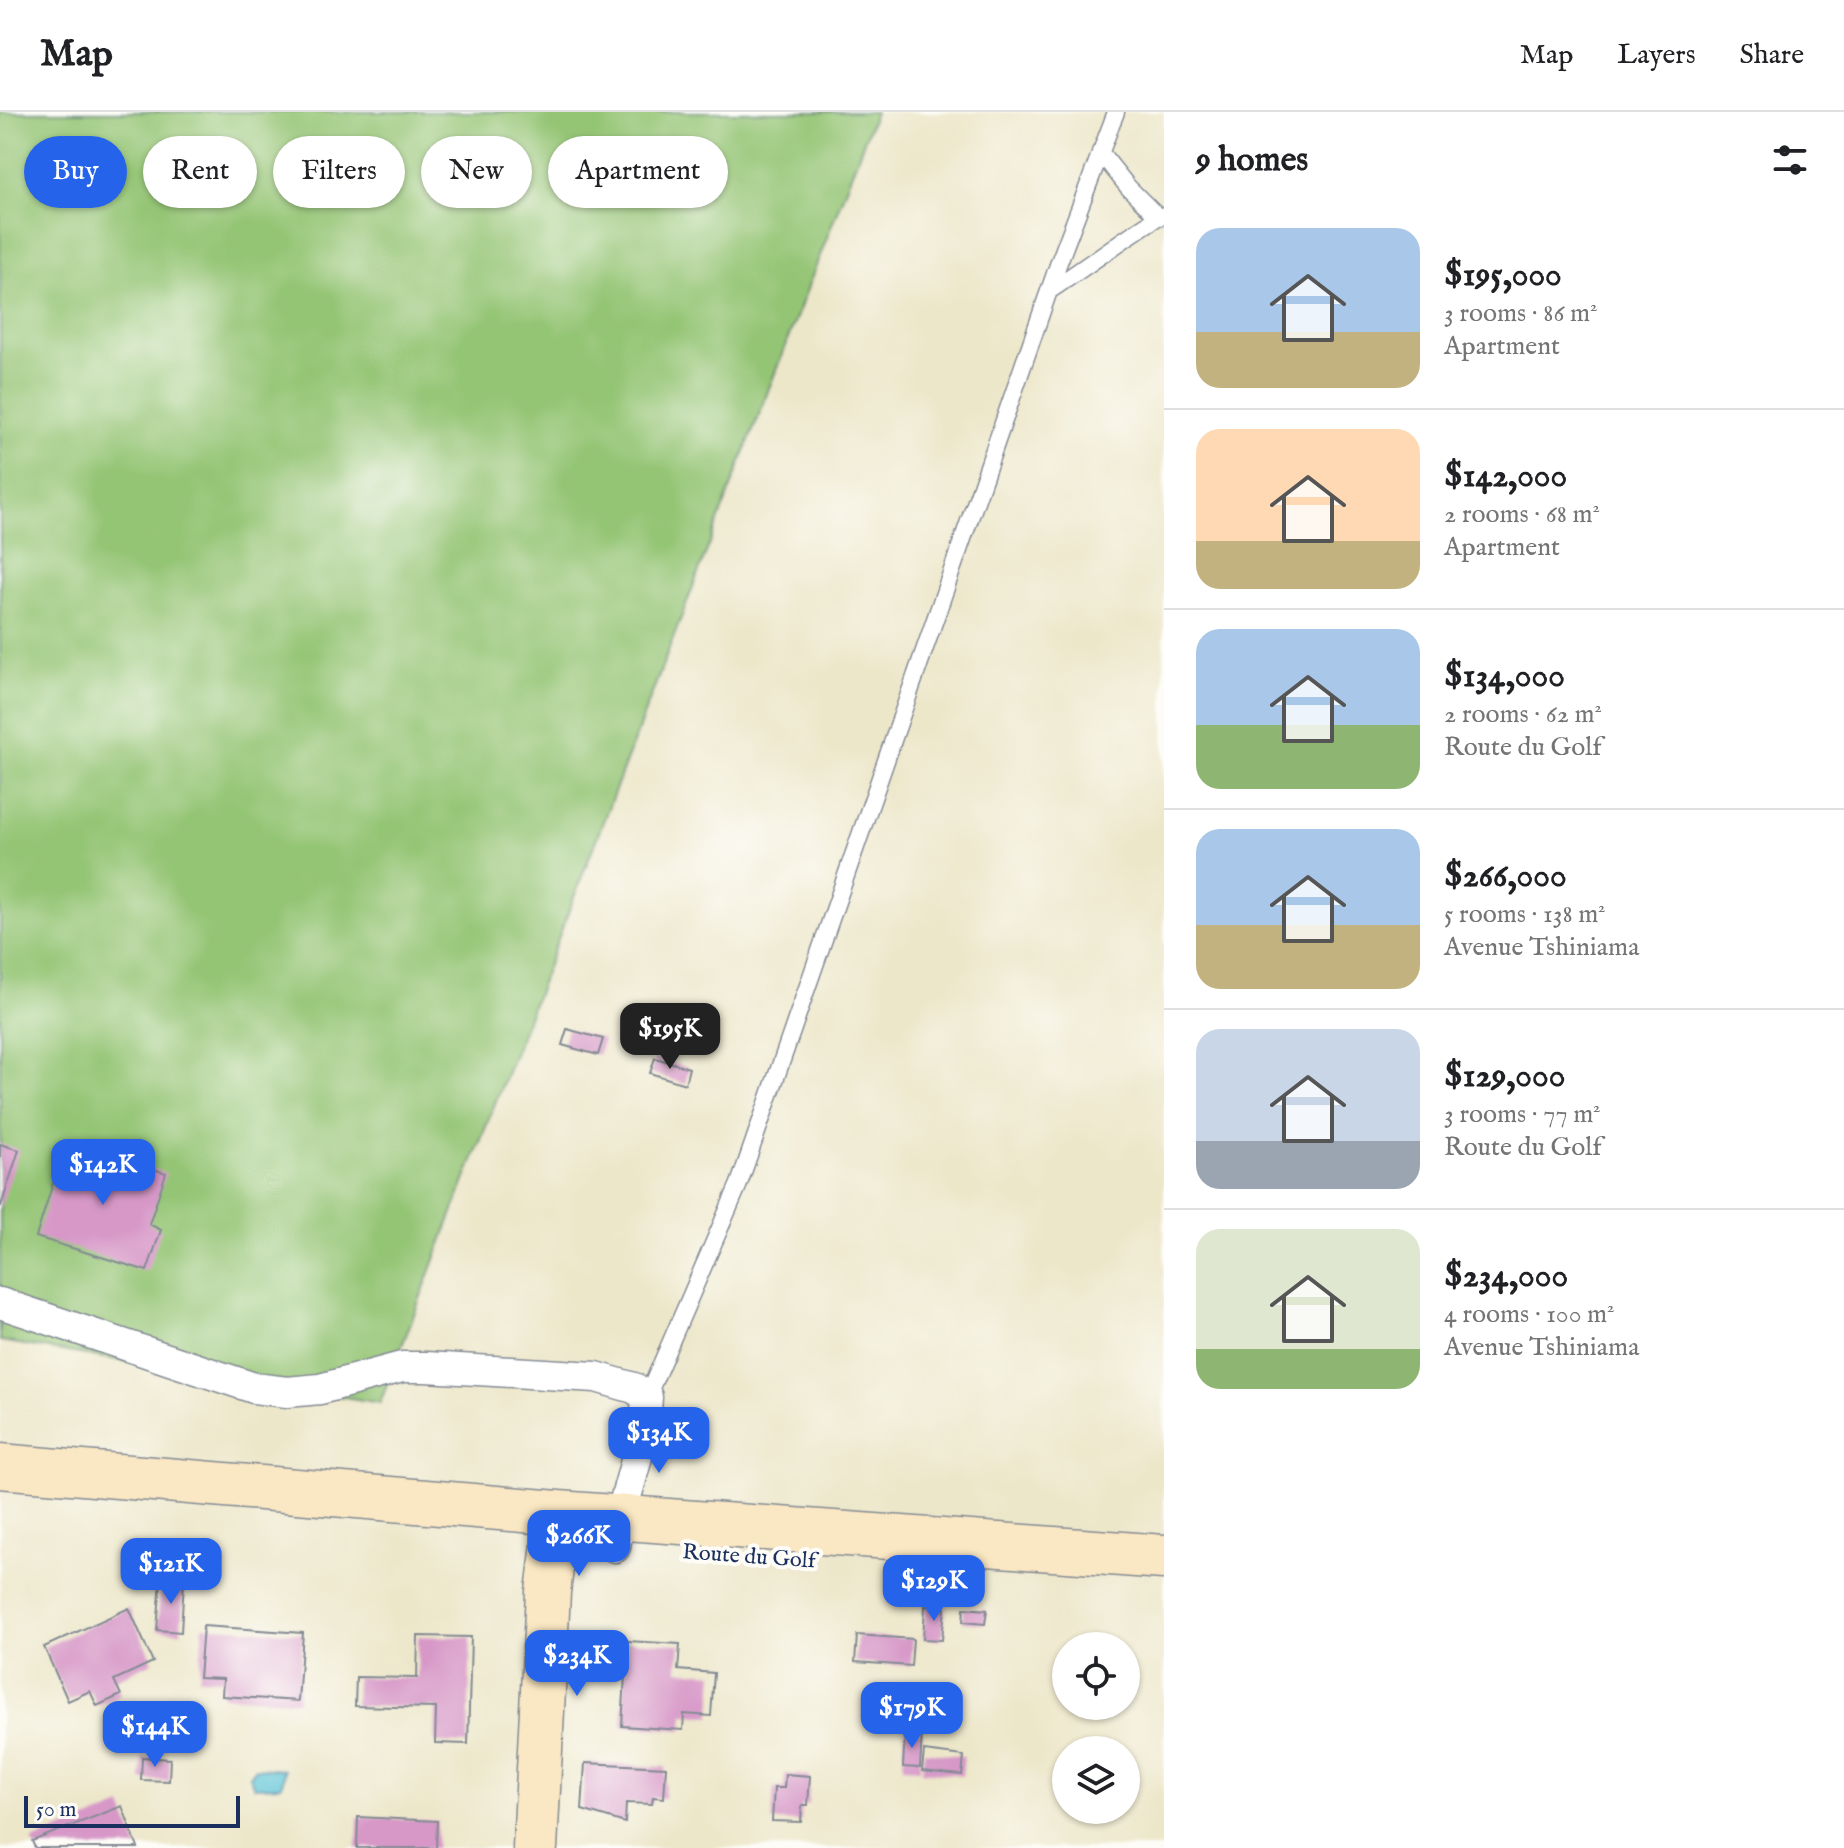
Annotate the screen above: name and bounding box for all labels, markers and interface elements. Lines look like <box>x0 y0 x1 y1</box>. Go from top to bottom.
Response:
text: Map <box>40 31 113 79</box>
text: Map <box>1520 38 1573 73</box>
text: Layers <box>1617 38 1696 73</box>
text: Share <box>1740 38 1804 73</box>
chip: Buy <box>24 136 127 208</box>
chip: Rent <box>143 136 257 208</box>
chip: Filters <box>273 136 405 208</box>
chip: New <box>421 136 532 208</box>
chip: Apartment <box>548 136 728 208</box>
icon: filters <box>1768 138 1812 182</box>
text: 9 homes <box>1196 139 1308 182</box>
text: $195,000 <box>1444 254 1562 297</box>
icon: home <box>1260 260 1356 356</box>
text: 3 rooms · 86 m² <box>1444 297 1597 330</box>
text: Apartment <box>1444 330 1560 363</box>
text: $142,000 <box>1444 455 1567 498</box>
icon: home <box>1260 461 1356 557</box>
text: 2 rooms · 68 m² <box>1444 498 1600 531</box>
text: Apartment <box>1444 531 1560 564</box>
text: $134,000 <box>1444 655 1565 698</box>
icon: home <box>1260 661 1356 757</box>
text: 2 rooms · 62 m² <box>1444 698 1602 731</box>
text: Route du Golf <box>1444 731 1602 764</box>
text: $266,000 <box>1444 855 1567 898</box>
icon: home <box>1260 861 1356 957</box>
text: 5 rooms · 138 m² <box>1444 898 1606 931</box>
text: Avenue Tshiniama <box>1444 931 1639 964</box>
pin: $195K <box>614 1003 726 1071</box>
text: $195K <box>638 1012 702 1045</box>
text: $129,000 <box>1444 1055 1565 1098</box>
icon: home <box>1260 1061 1356 1157</box>
text: 3 rooms · 77 m² <box>1444 1098 1601 1131</box>
text: Route du Golf <box>1444 1131 1602 1164</box>
pin: $142K <box>47 1139 159 1207</box>
text: $142K <box>69 1148 137 1181</box>
text: $234,000 <box>1444 1255 1568 1298</box>
icon: home <box>1260 1261 1356 1357</box>
text: 4 rooms · 100 m² <box>1444 1298 1614 1331</box>
text: Avenue Tshiniama <box>1444 1331 1639 1364</box>
pin: $134K <box>603 1407 715 1475</box>
text: $134K <box>626 1416 692 1449</box>
pin: $266K <box>523 1510 635 1578</box>
text: $266K <box>545 1519 613 1552</box>
pin: $121K <box>115 1538 227 1606</box>
street label: Route du Golf <box>681 1538 821 1576</box>
text: $121K <box>139 1547 203 1580</box>
pin: $129K <box>878 1555 990 1623</box>
text: $129K <box>901 1564 967 1597</box>
pin: $234K <box>521 1630 633 1698</box>
map controls <box>1052 1632 1140 1824</box>
button: locate <box>1052 1632 1140 1720</box>
text: $234K <box>543 1639 611 1672</box>
pin: $179K <box>856 1682 968 1750</box>
text: $179K <box>879 1691 945 1724</box>
pin: $144K <box>99 1701 211 1769</box>
text: $144K <box>121 1710 189 1743</box>
button: layers <box>1052 1736 1140 1824</box>
scale bar <box>24 1792 240 1828</box>
text: 50 m <box>36 1796 77 1824</box>

